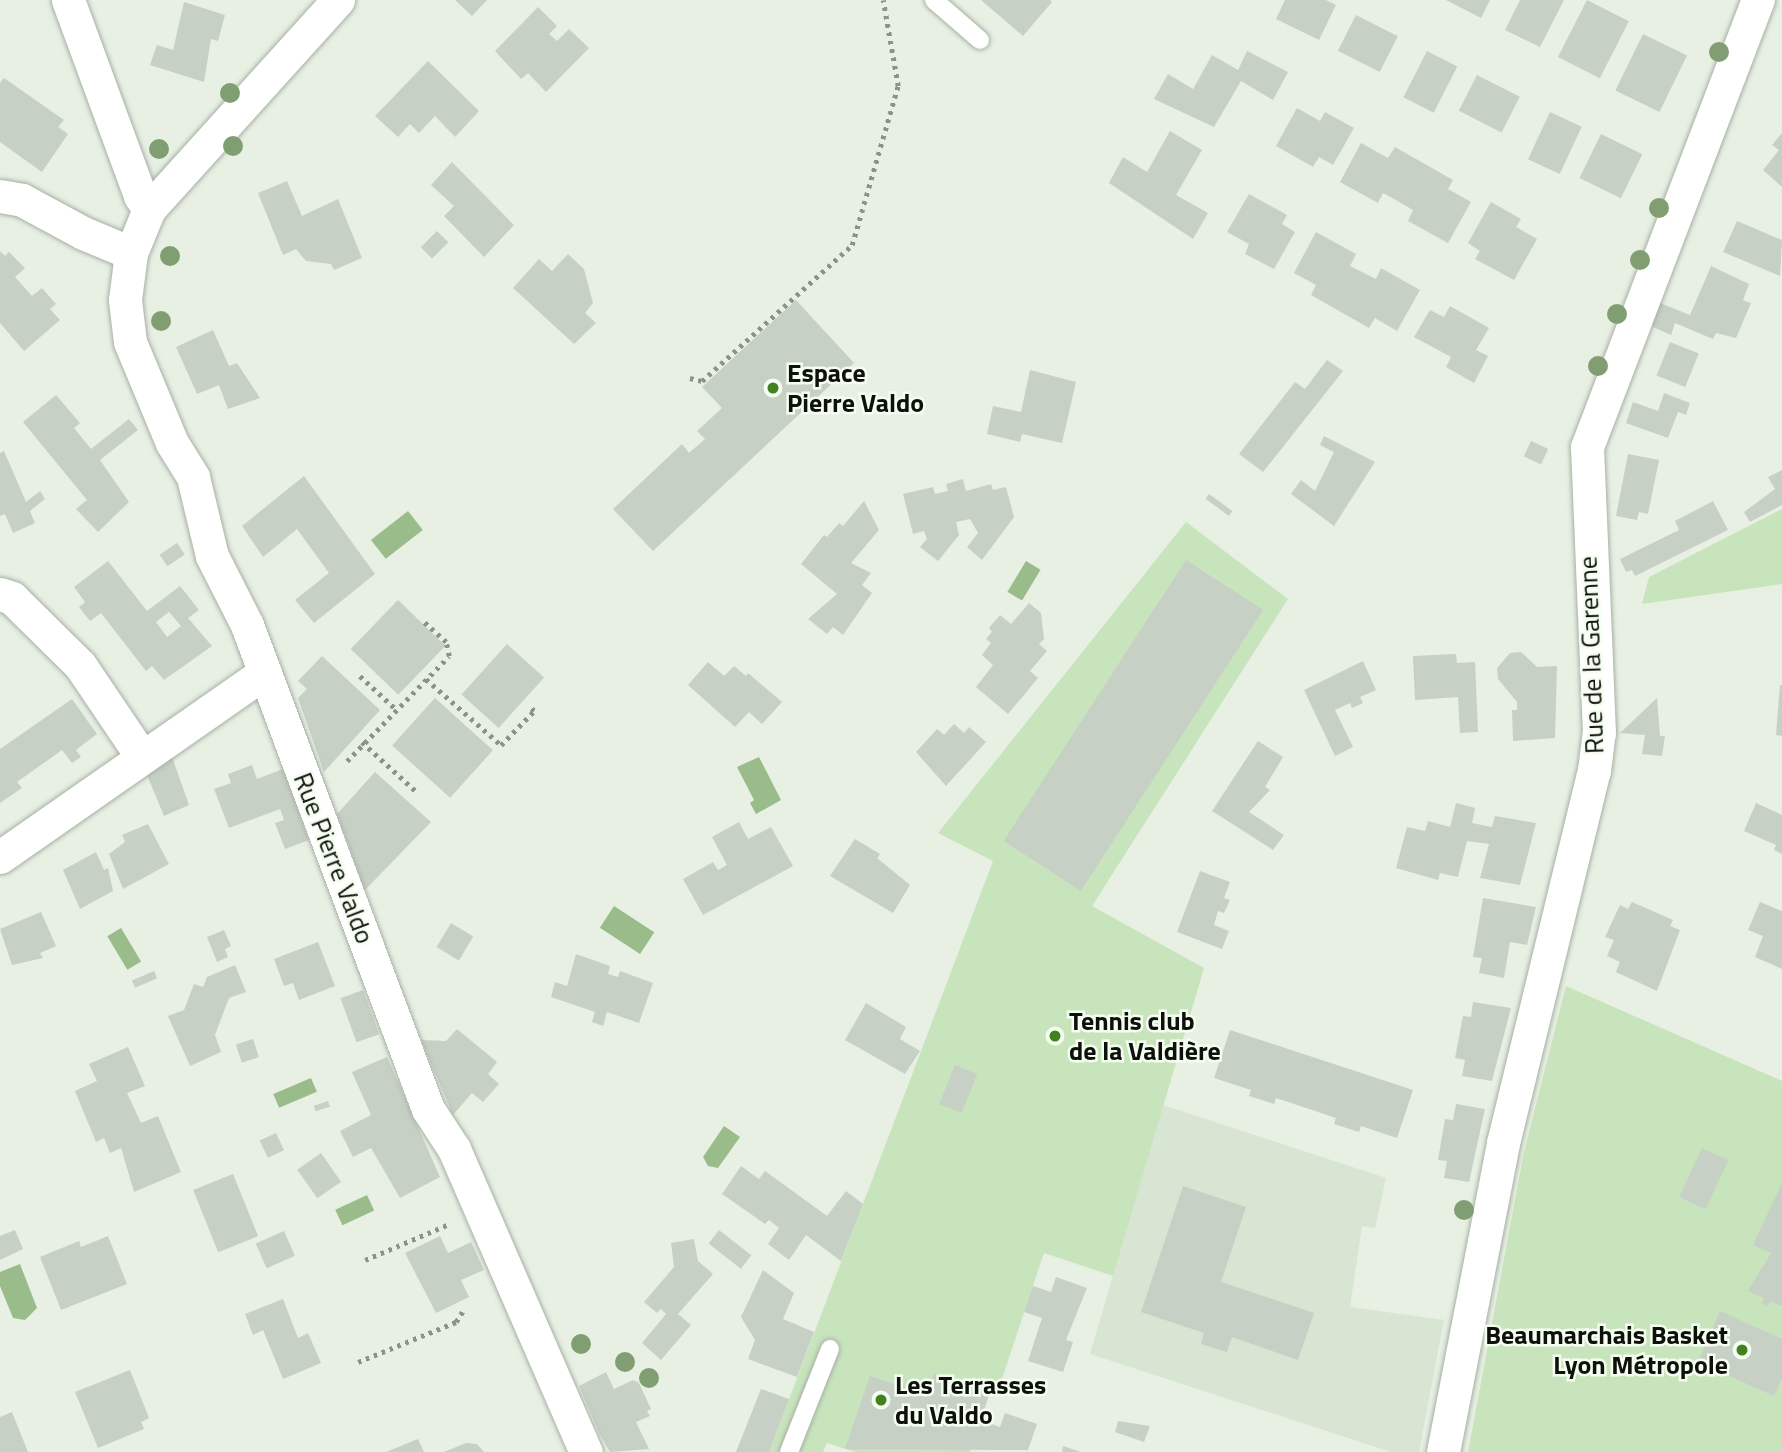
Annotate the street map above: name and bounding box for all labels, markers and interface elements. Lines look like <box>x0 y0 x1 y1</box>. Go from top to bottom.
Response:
place label: Espace Pierre Valdo <box>787 357 924 418</box>
marker: Espace Pierre Valdo <box>765 380 781 396</box>
street label: Rue de la Garenne <box>1572 556 1610 754</box>
street label: Rue Pierre Valdo <box>287 768 381 948</box>
place label: Tennis club de la Valdière <box>1069 1005 1221 1066</box>
marker: Tennis club de la Valdière <box>1047 1028 1063 1044</box>
place label: Beaumarchais Basket Lyon Métropole <box>1485 1319 1728 1380</box>
marker: Beaumarchais Basket Lyon Métropole <box>1734 1342 1750 1358</box>
place label: Les Terrasses du Valdo <box>895 1369 1046 1430</box>
marker: Les Terrasses du Valdo <box>873 1392 889 1408</box>

